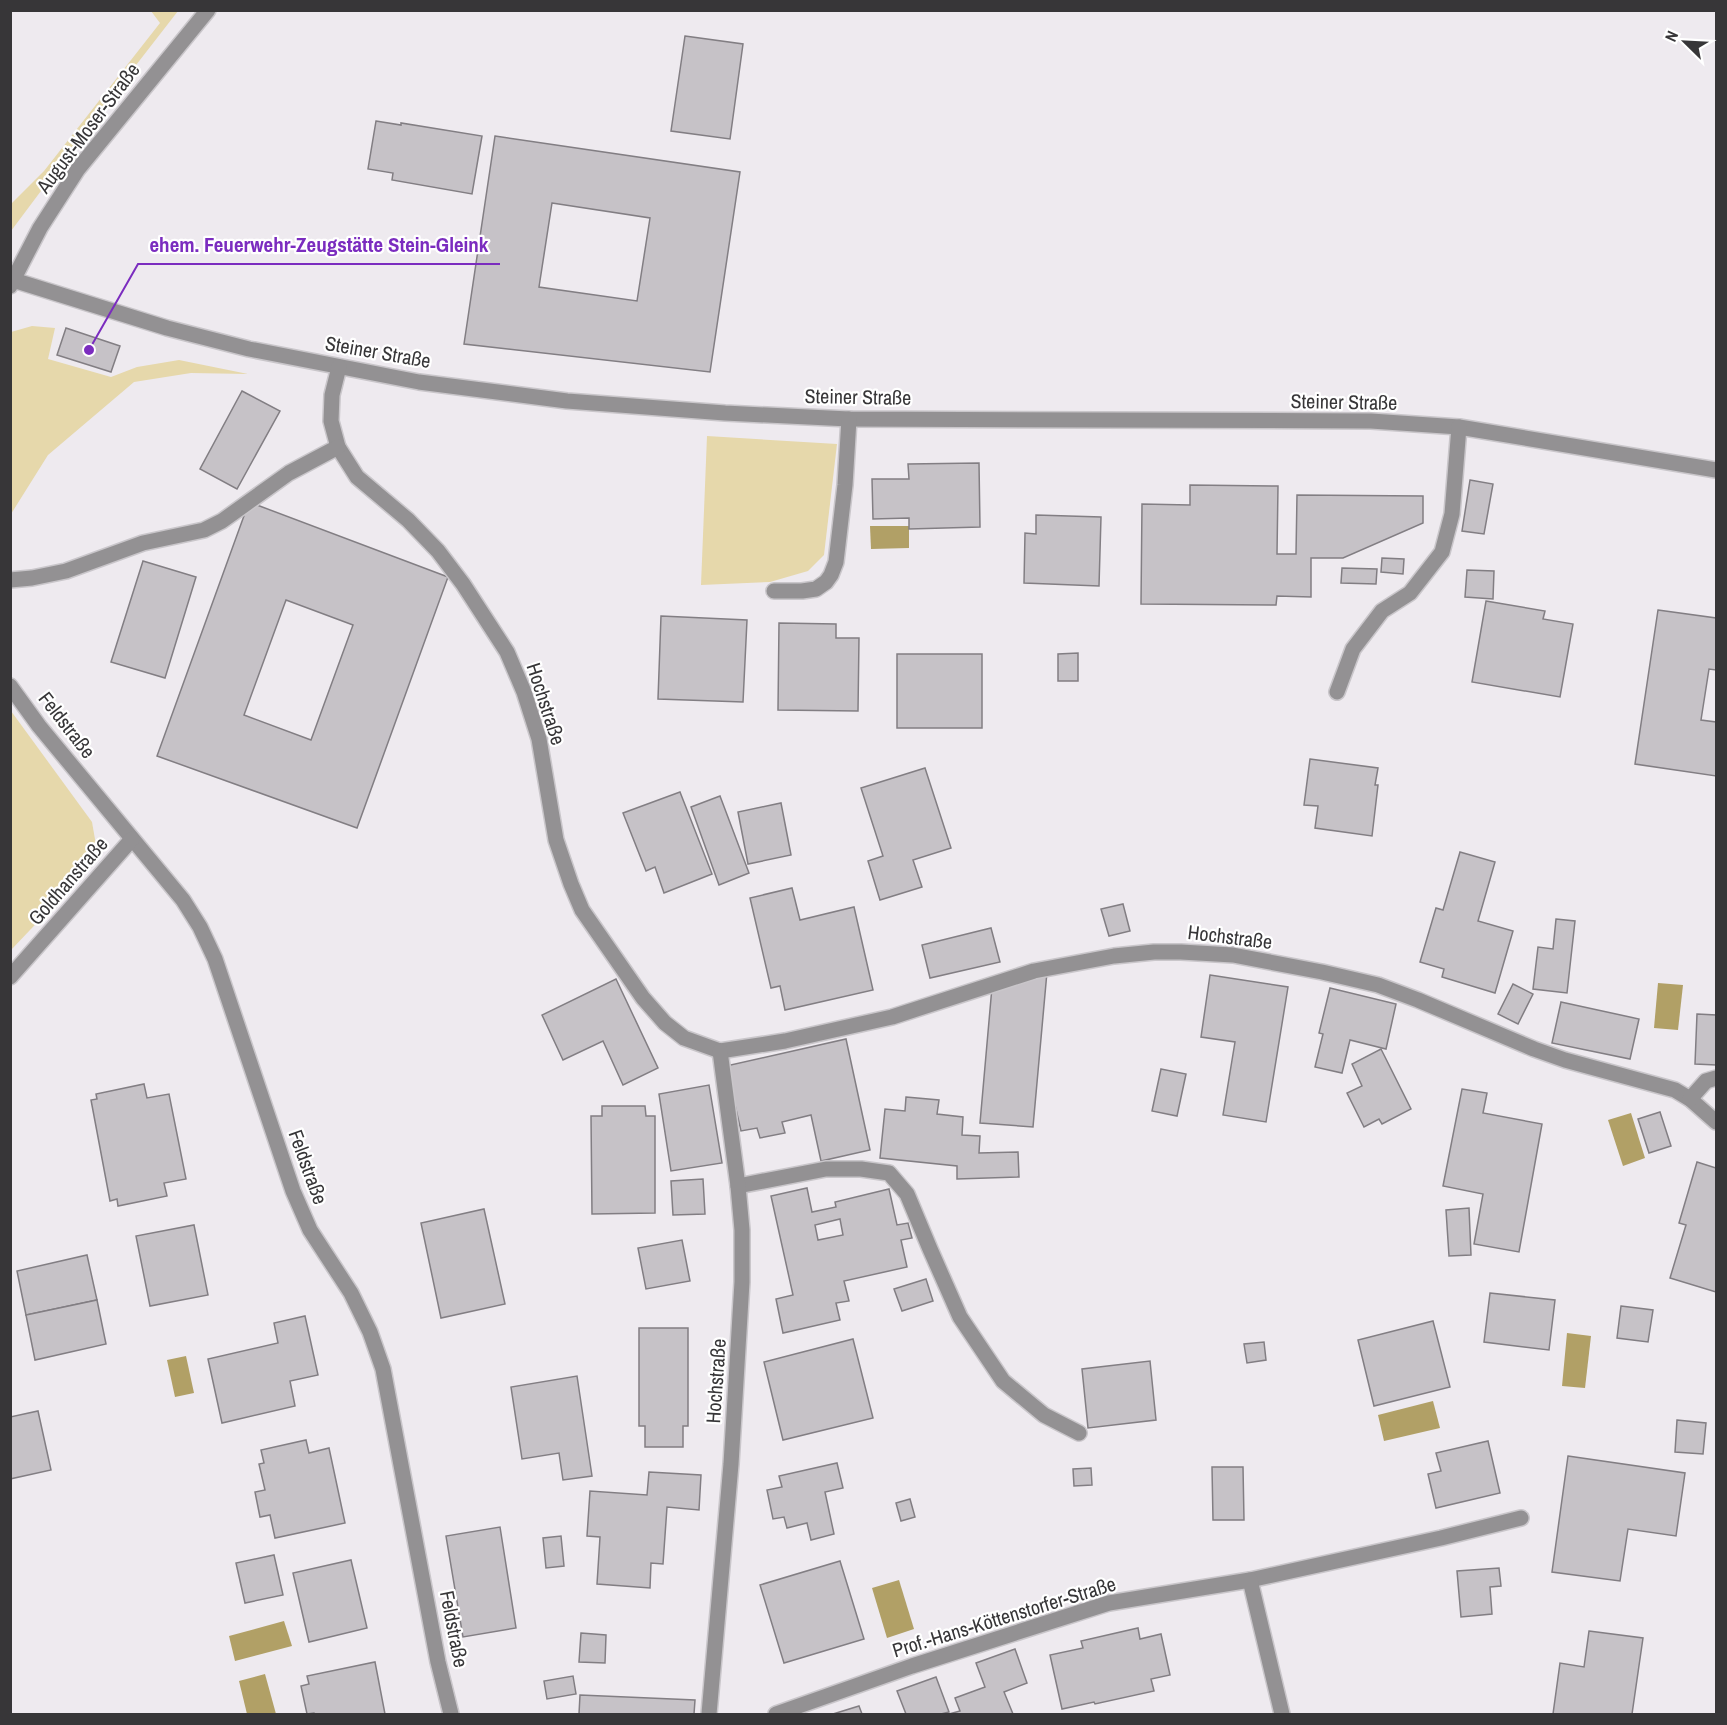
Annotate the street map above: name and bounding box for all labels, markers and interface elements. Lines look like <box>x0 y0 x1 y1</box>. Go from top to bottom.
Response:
north arrow <box>1655 12 1715 72</box>
text: N <box>1659 27 1683 45</box>
street label: August-Moser-Straße <box>29 57 146 199</box>
callout: ehem. Feuerwehr-Zeugstätte Stein-Gleink <box>138 225 500 264</box>
text: ehem. Feuerwehr-Zeugstätte Stein-Gleink <box>150 230 489 259</box>
street label: Steiner Straße <box>323 329 433 374</box>
street label: Steiner Straße <box>804 382 912 411</box>
street label: Steiner Straße <box>1290 387 1398 416</box>
street label: Hochstraße <box>521 659 572 748</box>
street label: Feldstraße <box>33 686 102 764</box>
street label: Goldhanstraße <box>22 831 113 930</box>
street label: Hochstraße <box>1186 918 1274 955</box>
street label: Feldstraße <box>283 1126 334 1208</box>
street label: Hochstraße <box>699 1338 732 1424</box>
street label: Prof.-Hans-Köttenstorfer-Straße <box>889 1570 1119 1663</box>
street label: Feldstraße <box>434 1588 475 1670</box>

